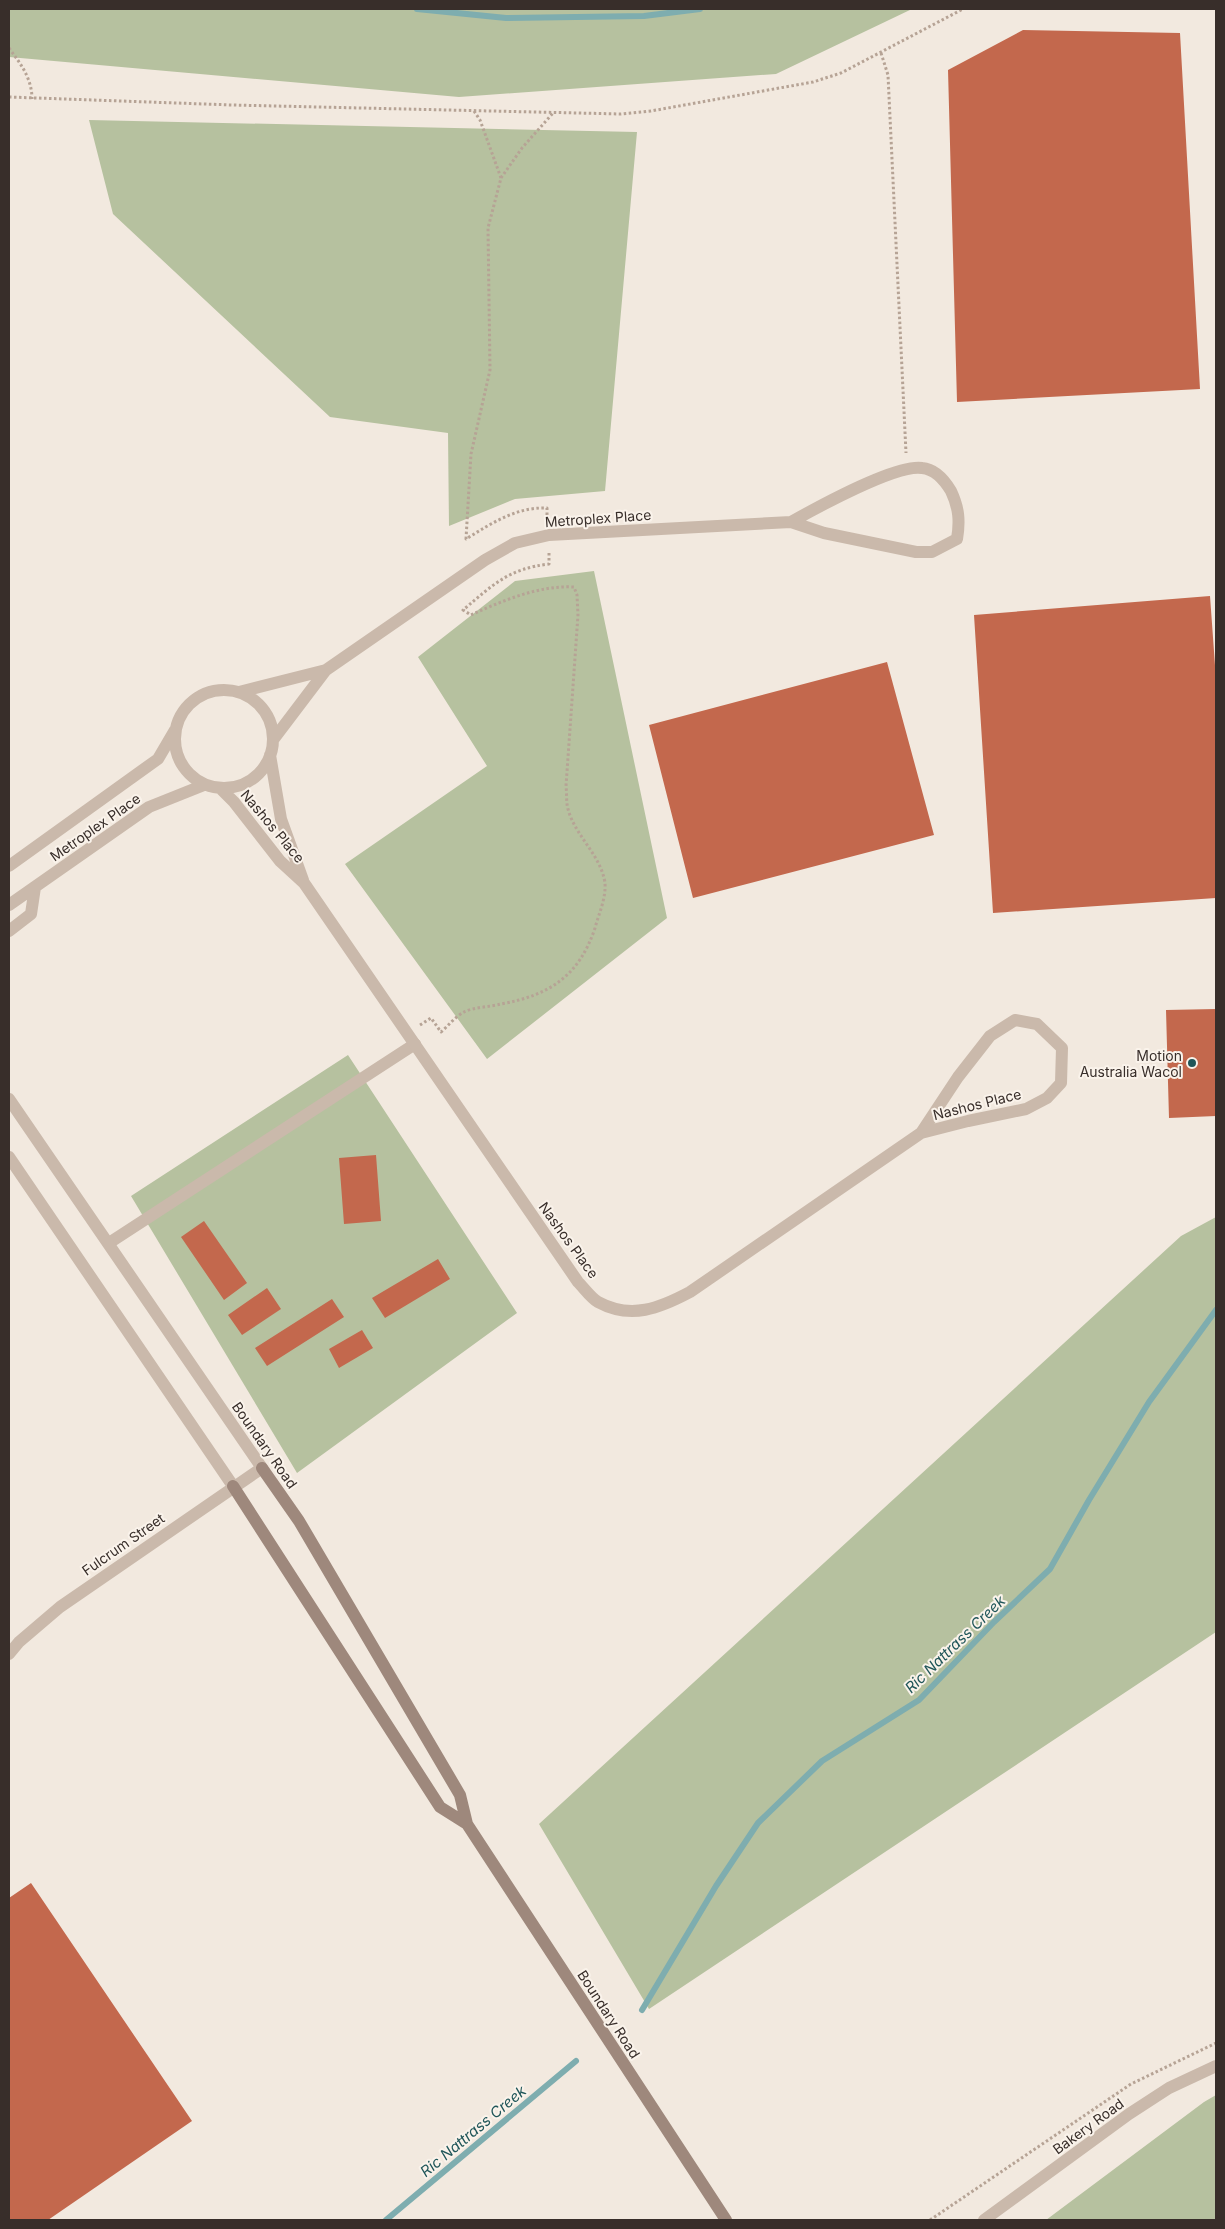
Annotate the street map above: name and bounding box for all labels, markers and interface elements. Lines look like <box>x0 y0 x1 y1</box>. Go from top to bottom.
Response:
street label: Metroplex Place <box>544 506 652 530</box>
street label: Nashos Place <box>238 786 308 866</box>
street label: Metroplex Place <box>46 789 144 865</box>
place label: Motion Australia Wacol <box>1080 1047 1182 1080</box>
marker: Motion Australia Wacol <box>1186 1057 1198 1069</box>
street label: Nashos Place <box>931 1085 1023 1123</box>
street label: Nashos Place <box>536 1199 602 1281</box>
street label: Boundary Road <box>229 1399 301 1491</box>
street label: Fulcrum Street <box>79 1509 168 1579</box>
water label: Ric Nattrass Creek <box>901 1591 1010 1697</box>
street label: Boundary Road <box>574 1967 644 2061</box>
water label: Ric Nattrass Creek <box>416 2081 530 2181</box>
street label: Bakery Road <box>1049 2095 1127 2157</box>

